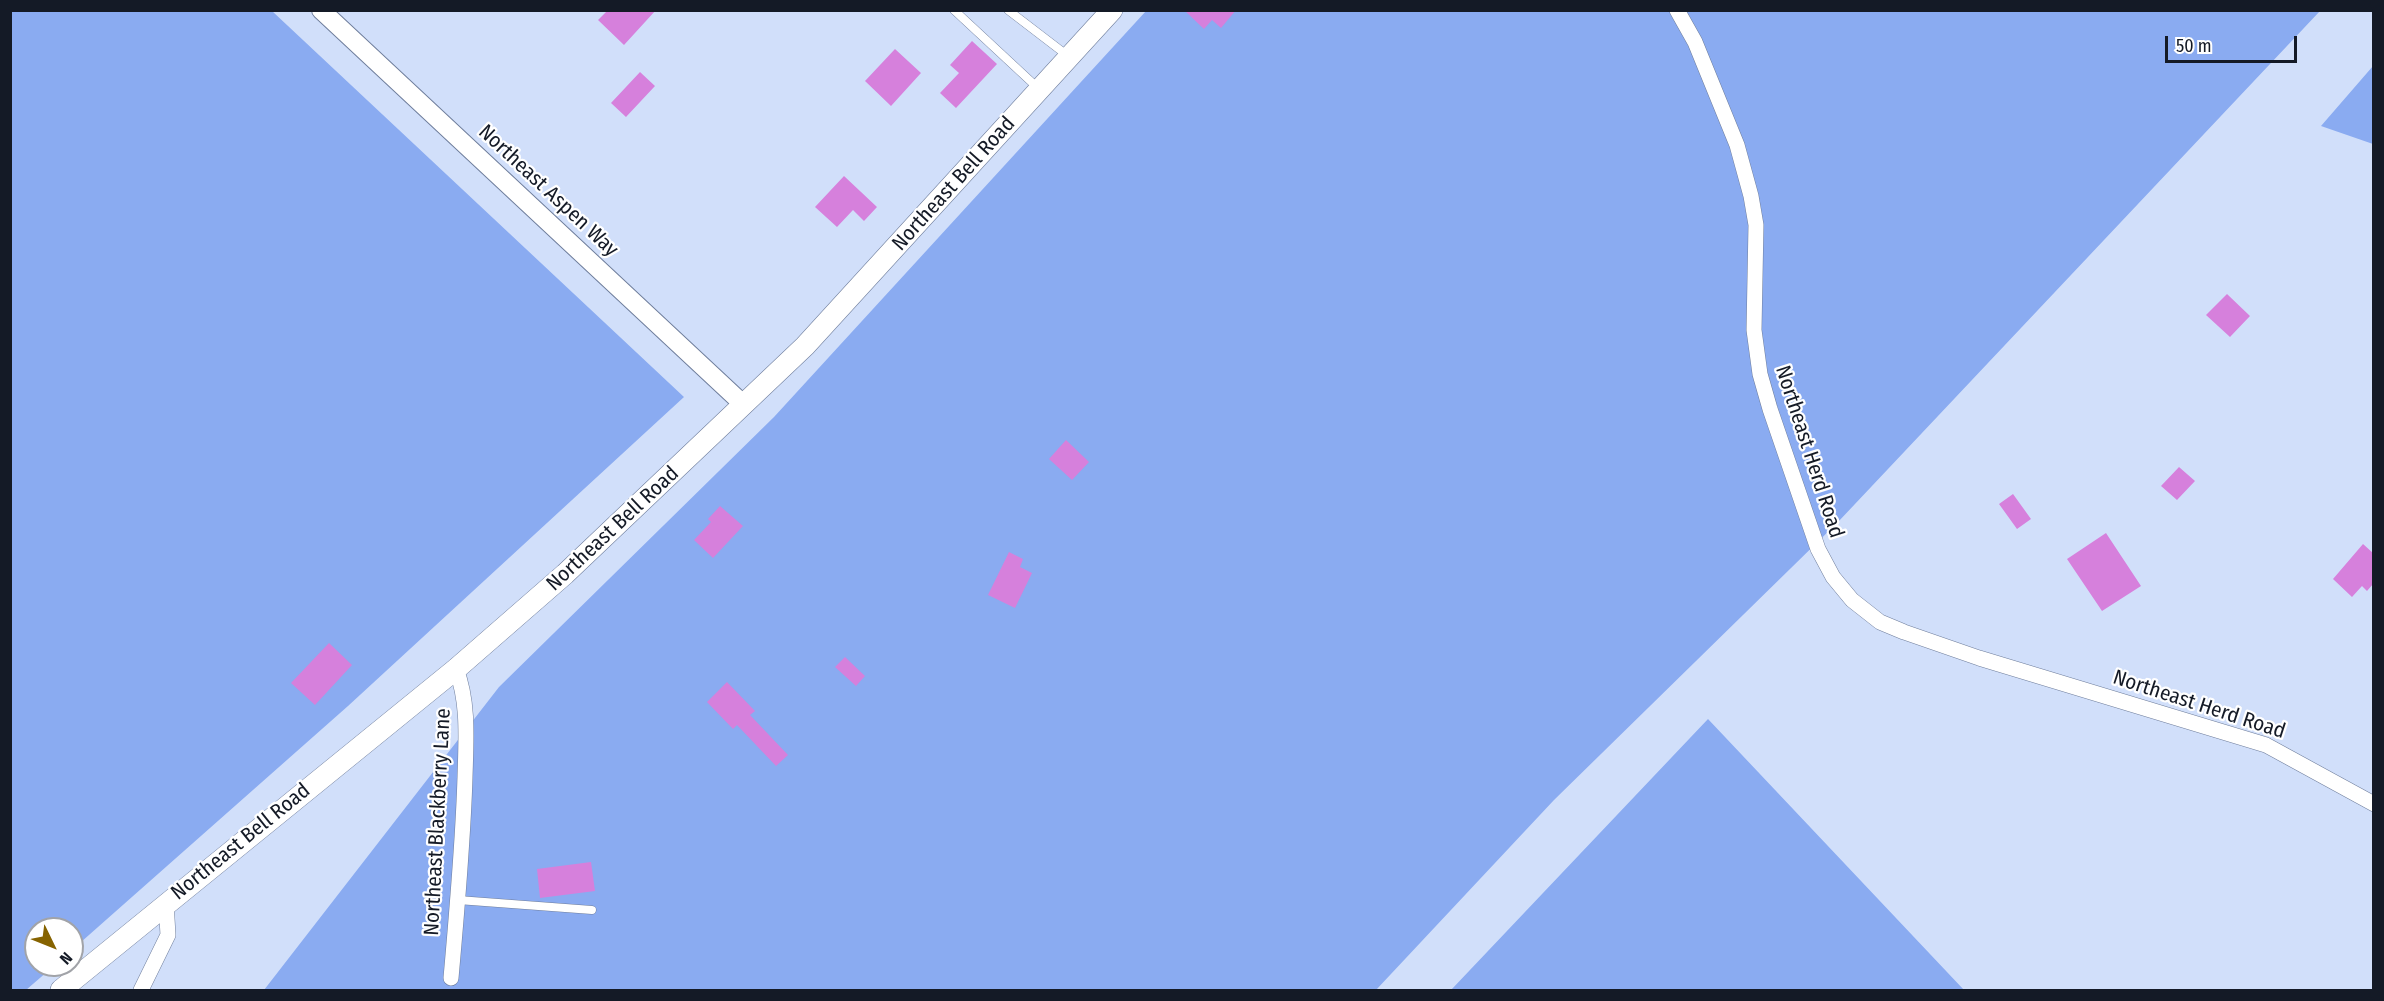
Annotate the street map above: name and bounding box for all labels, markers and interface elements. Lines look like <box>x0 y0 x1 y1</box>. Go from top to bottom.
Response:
scale bar <box>2168 24 2300 62</box>
text: 50 m <box>2176 35 2212 57</box>
street label: Northeast Bell Road <box>887 112 1021 256</box>
street label: Northeast Aspen Way <box>473 120 623 262</box>
street label: Northeast Herd Road <box>1769 363 1849 541</box>
street label: Northeast Bell Road <box>542 461 684 597</box>
street label: Northeast Herd Road <box>2110 665 2288 745</box>
street label: Northeast Blackberry Lane <box>419 708 457 936</box>
street label: Northeast Bell Road <box>166 778 316 906</box>
north arrow <box>24 917 84 977</box>
text: N <box>56 948 76 968</box>

